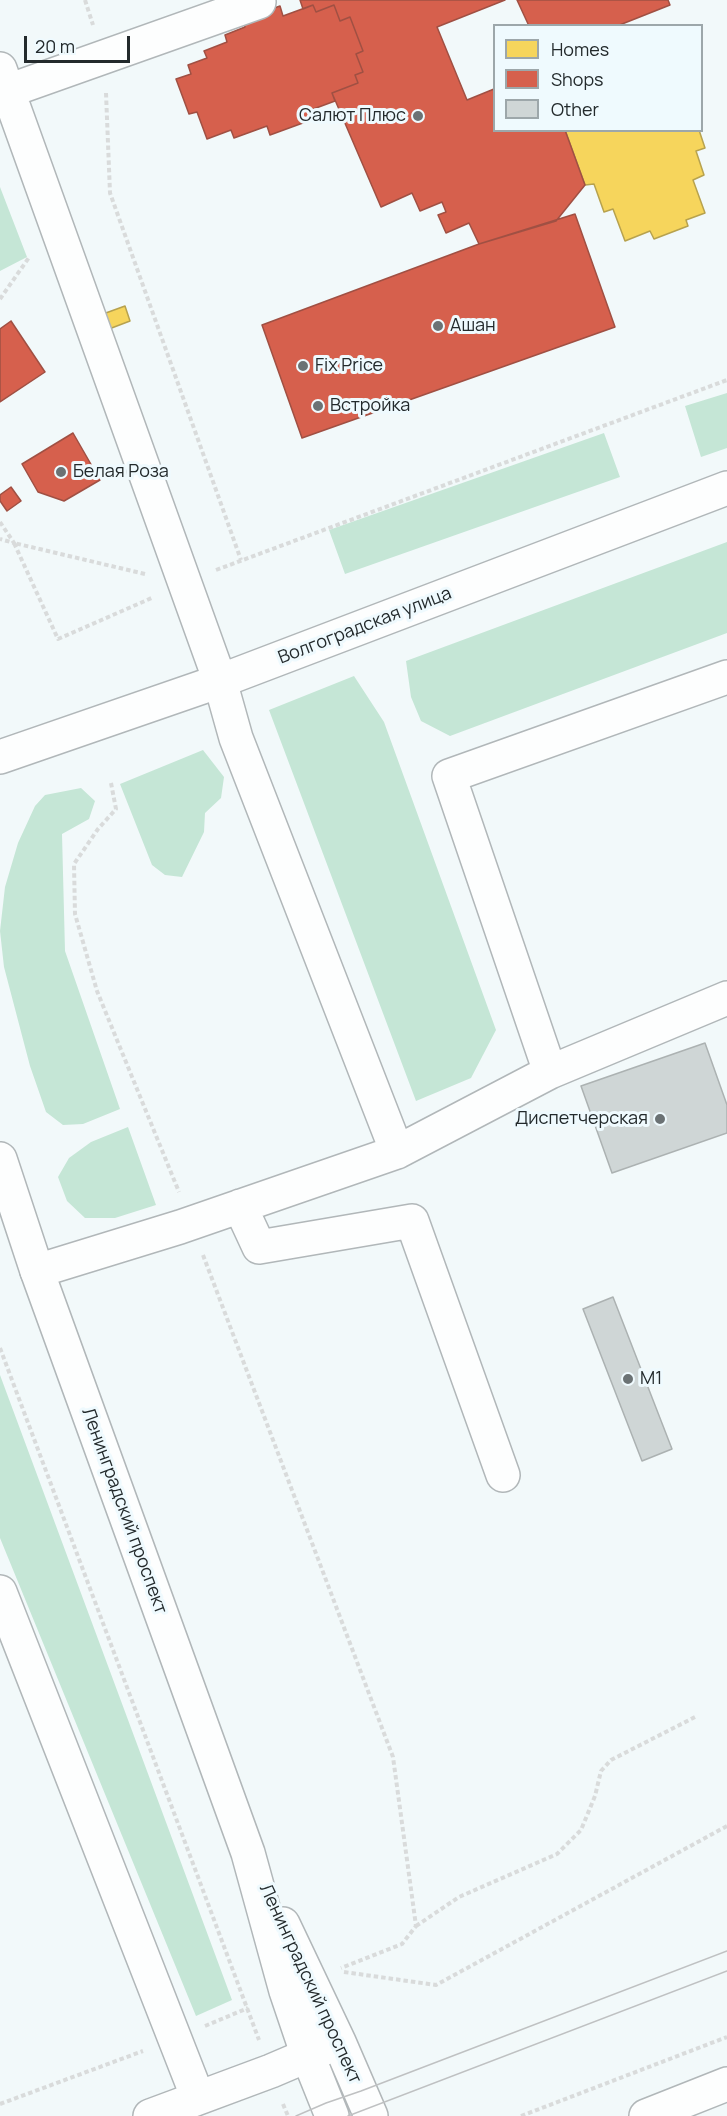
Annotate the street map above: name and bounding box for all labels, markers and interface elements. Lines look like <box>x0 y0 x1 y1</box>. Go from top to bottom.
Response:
scale bar <box>27 24 134 62</box>
legend <box>493 24 703 132</box>
text: 20 m <box>35 34 75 58</box>
text: Homes <box>551 37 609 61</box>
text: Shops <box>551 67 603 91</box>
text: Other <box>551 97 599 121</box>
place label: Салют Плюс <box>299 105 406 127</box>
marker: Салют Плюс <box>411 109 425 123</box>
place label: Ашан <box>450 315 496 337</box>
marker: Ашан <box>431 319 445 333</box>
place label: Fix Price <box>315 355 383 377</box>
marker: Fix Price <box>296 359 310 373</box>
place label: Встройка <box>330 395 410 417</box>
marker: Встройка <box>311 399 325 413</box>
place label: Белая Роза <box>73 461 169 483</box>
marker: Белая Роза <box>54 465 68 479</box>
street label: Волгоградская улица <box>275 583 455 669</box>
place label: Диспетчерская <box>515 1108 648 1130</box>
marker: Диспетчерская <box>653 1112 667 1126</box>
place label: М1 <box>640 1368 662 1390</box>
marker: М1 <box>621 1372 635 1386</box>
street label: Ленинградский проспект <box>77 1405 171 1617</box>
street label: Ленинградский проспект <box>254 1881 366 2087</box>

